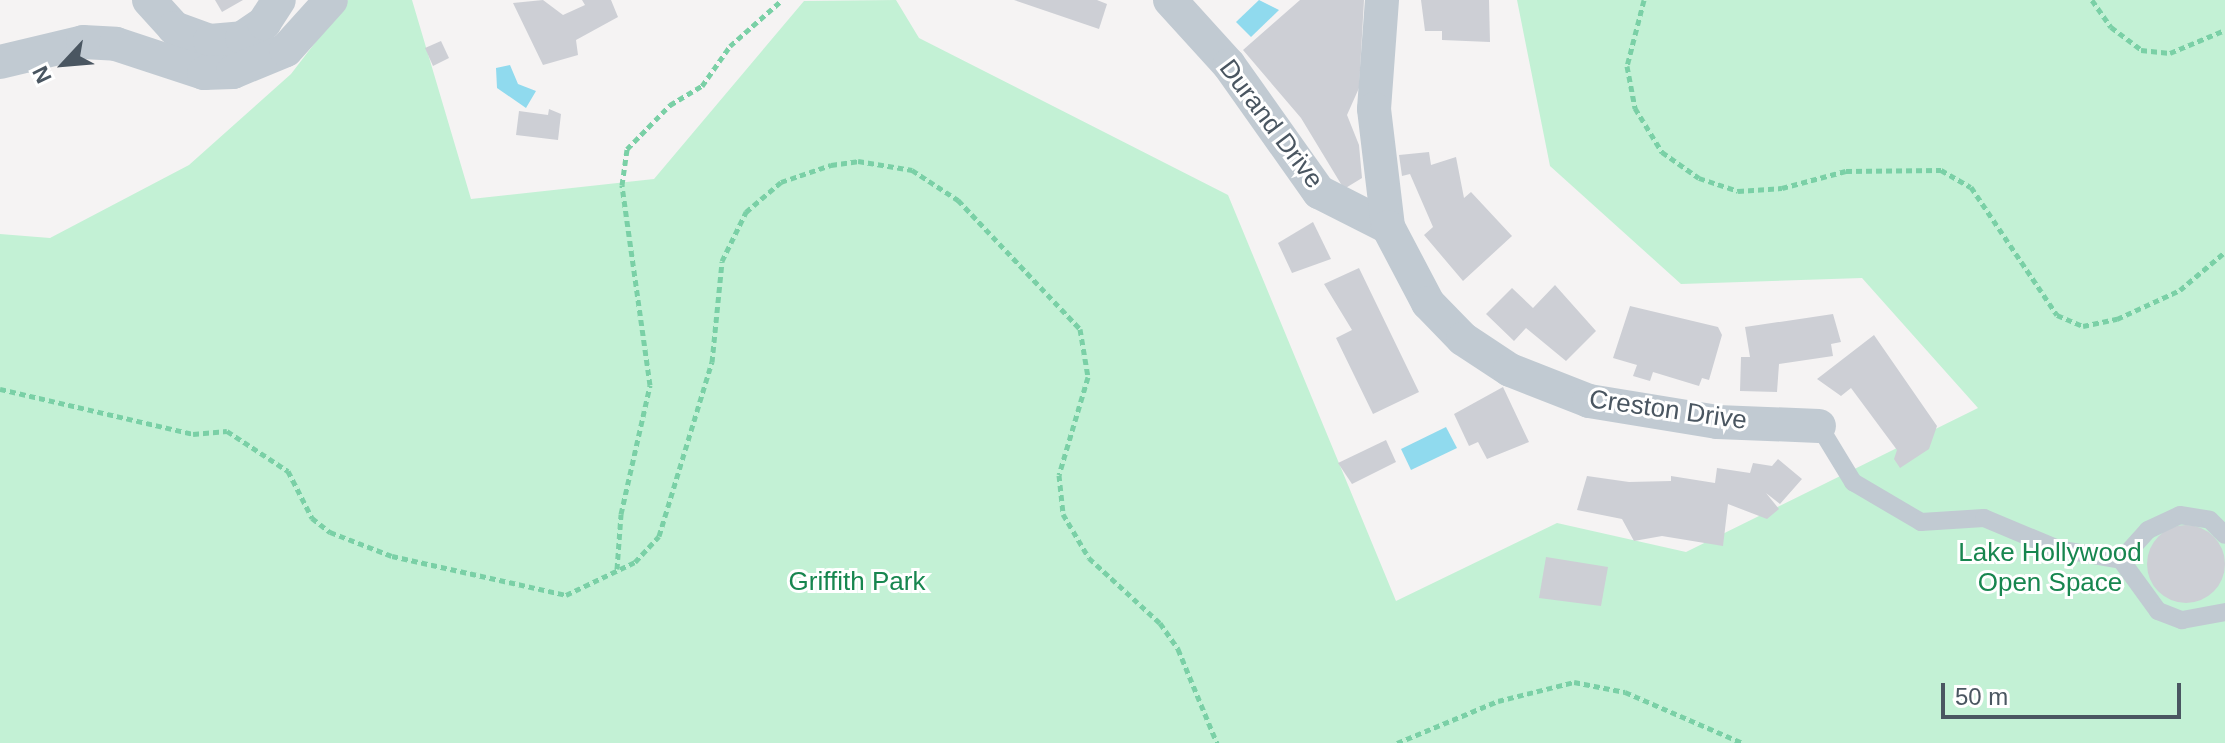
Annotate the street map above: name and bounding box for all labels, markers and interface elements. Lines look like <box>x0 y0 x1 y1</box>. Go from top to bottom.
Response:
north arrow <box>24 24 104 104</box>
street label: Durand Drive <box>1212 53 1330 195</box>
text: N <box>27 62 57 87</box>
street label: Creston Drive <box>1587 383 1749 437</box>
park label: Lake Hollywood Open Space <box>1958 537 2142 598</box>
park label: Griffith Park <box>789 566 925 598</box>
scale bar <box>1945 667 2185 717</box>
text: 50 m <box>1955 683 2008 710</box>

